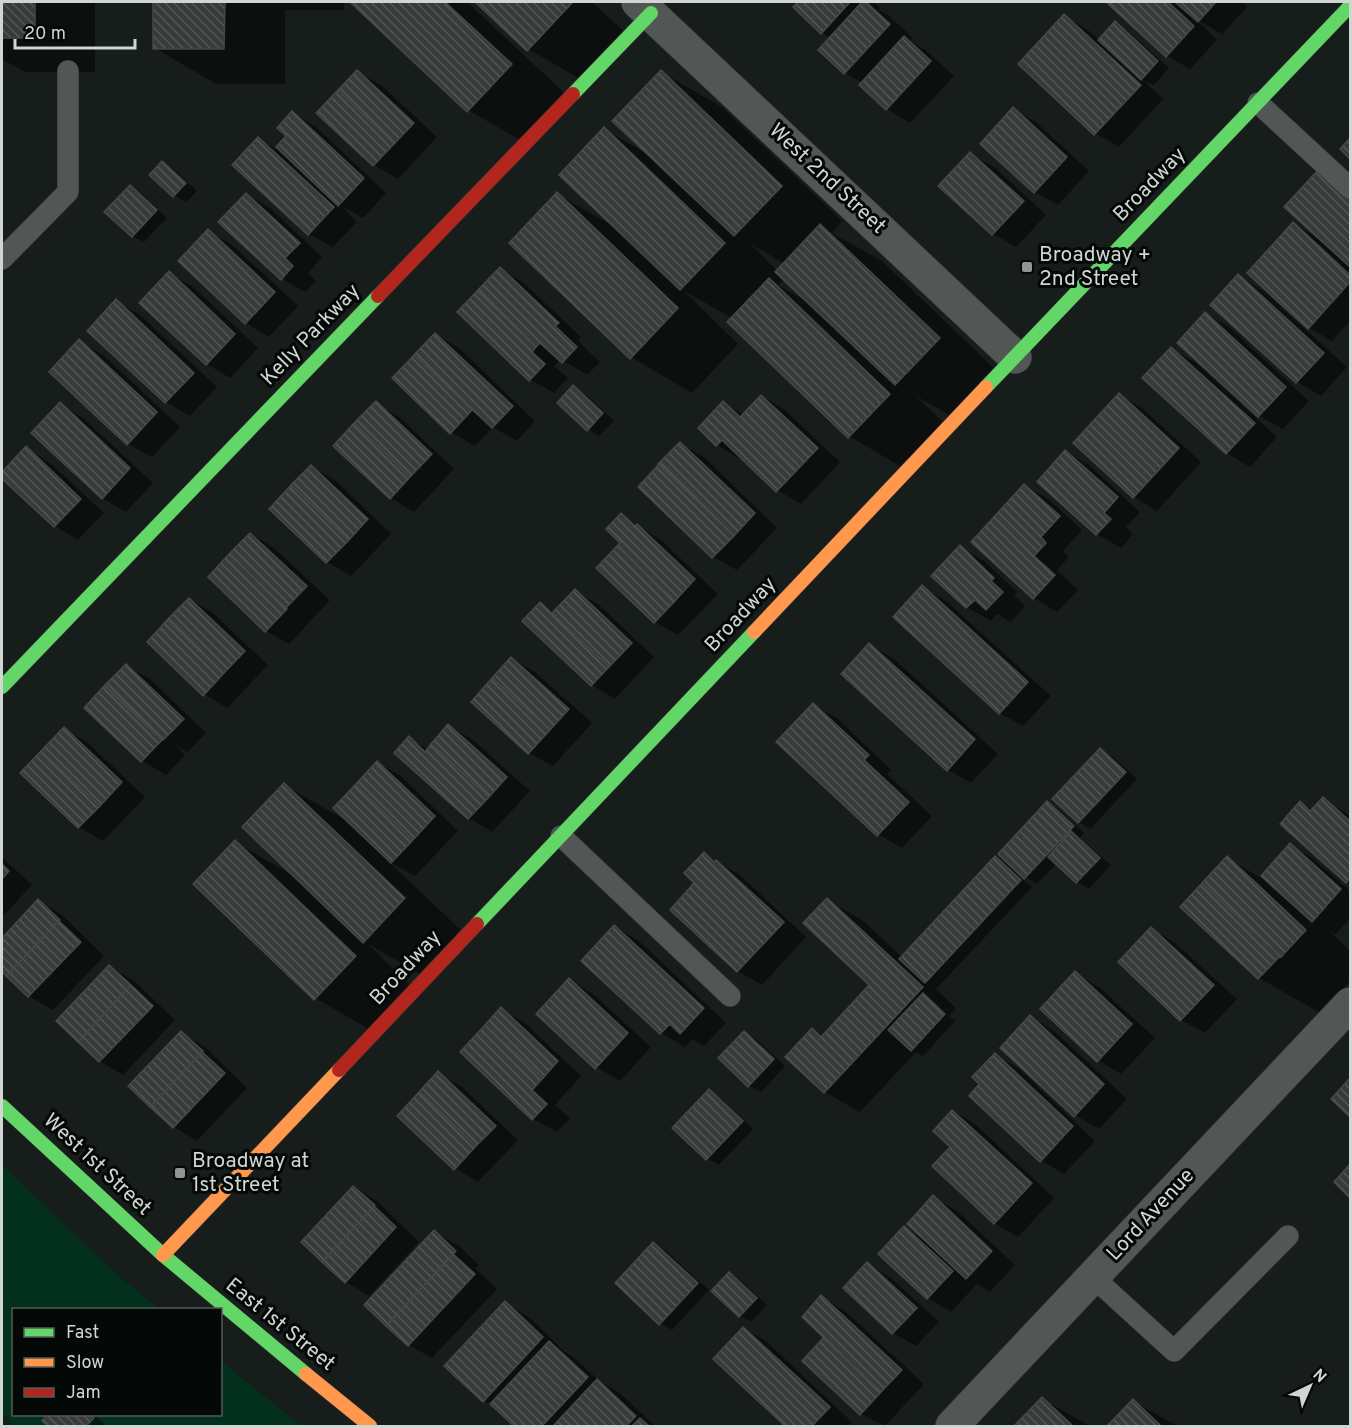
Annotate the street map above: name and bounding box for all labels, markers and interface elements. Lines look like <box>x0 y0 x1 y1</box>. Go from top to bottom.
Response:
scale bar <box>15 12 135 50</box>
text: 20 m <box>24 23 66 46</box>
street label: West 2nd Street <box>763 118 891 240</box>
street label: Broadway <box>1108 142 1192 228</box>
place label: Broadway + 2nd Street <box>1039 242 1151 293</box>
marker: Broadway + 2nd Street <box>1020 260 1034 274</box>
street label: Kelly Parkway <box>256 278 366 392</box>
street label: Broadway <box>699 572 783 658</box>
street label: Broadway <box>364 925 448 1011</box>
street label: West 1st Street <box>37 1108 157 1222</box>
place label: Broadway at 1st Street <box>192 1148 309 1199</box>
street label: Lord Avenue <box>1101 1163 1201 1267</box>
marker: Broadway at 1st Street <box>173 1166 187 1180</box>
street label: East 1st Street <box>220 1272 340 1378</box>
legend <box>12 1308 222 1416</box>
text: Fast <box>66 1322 99 1345</box>
text: Slow <box>66 1352 104 1375</box>
north arrow <box>1280 1356 1340 1416</box>
text: N <box>1308 1365 1330 1388</box>
text: Jam <box>66 1382 101 1405</box>

